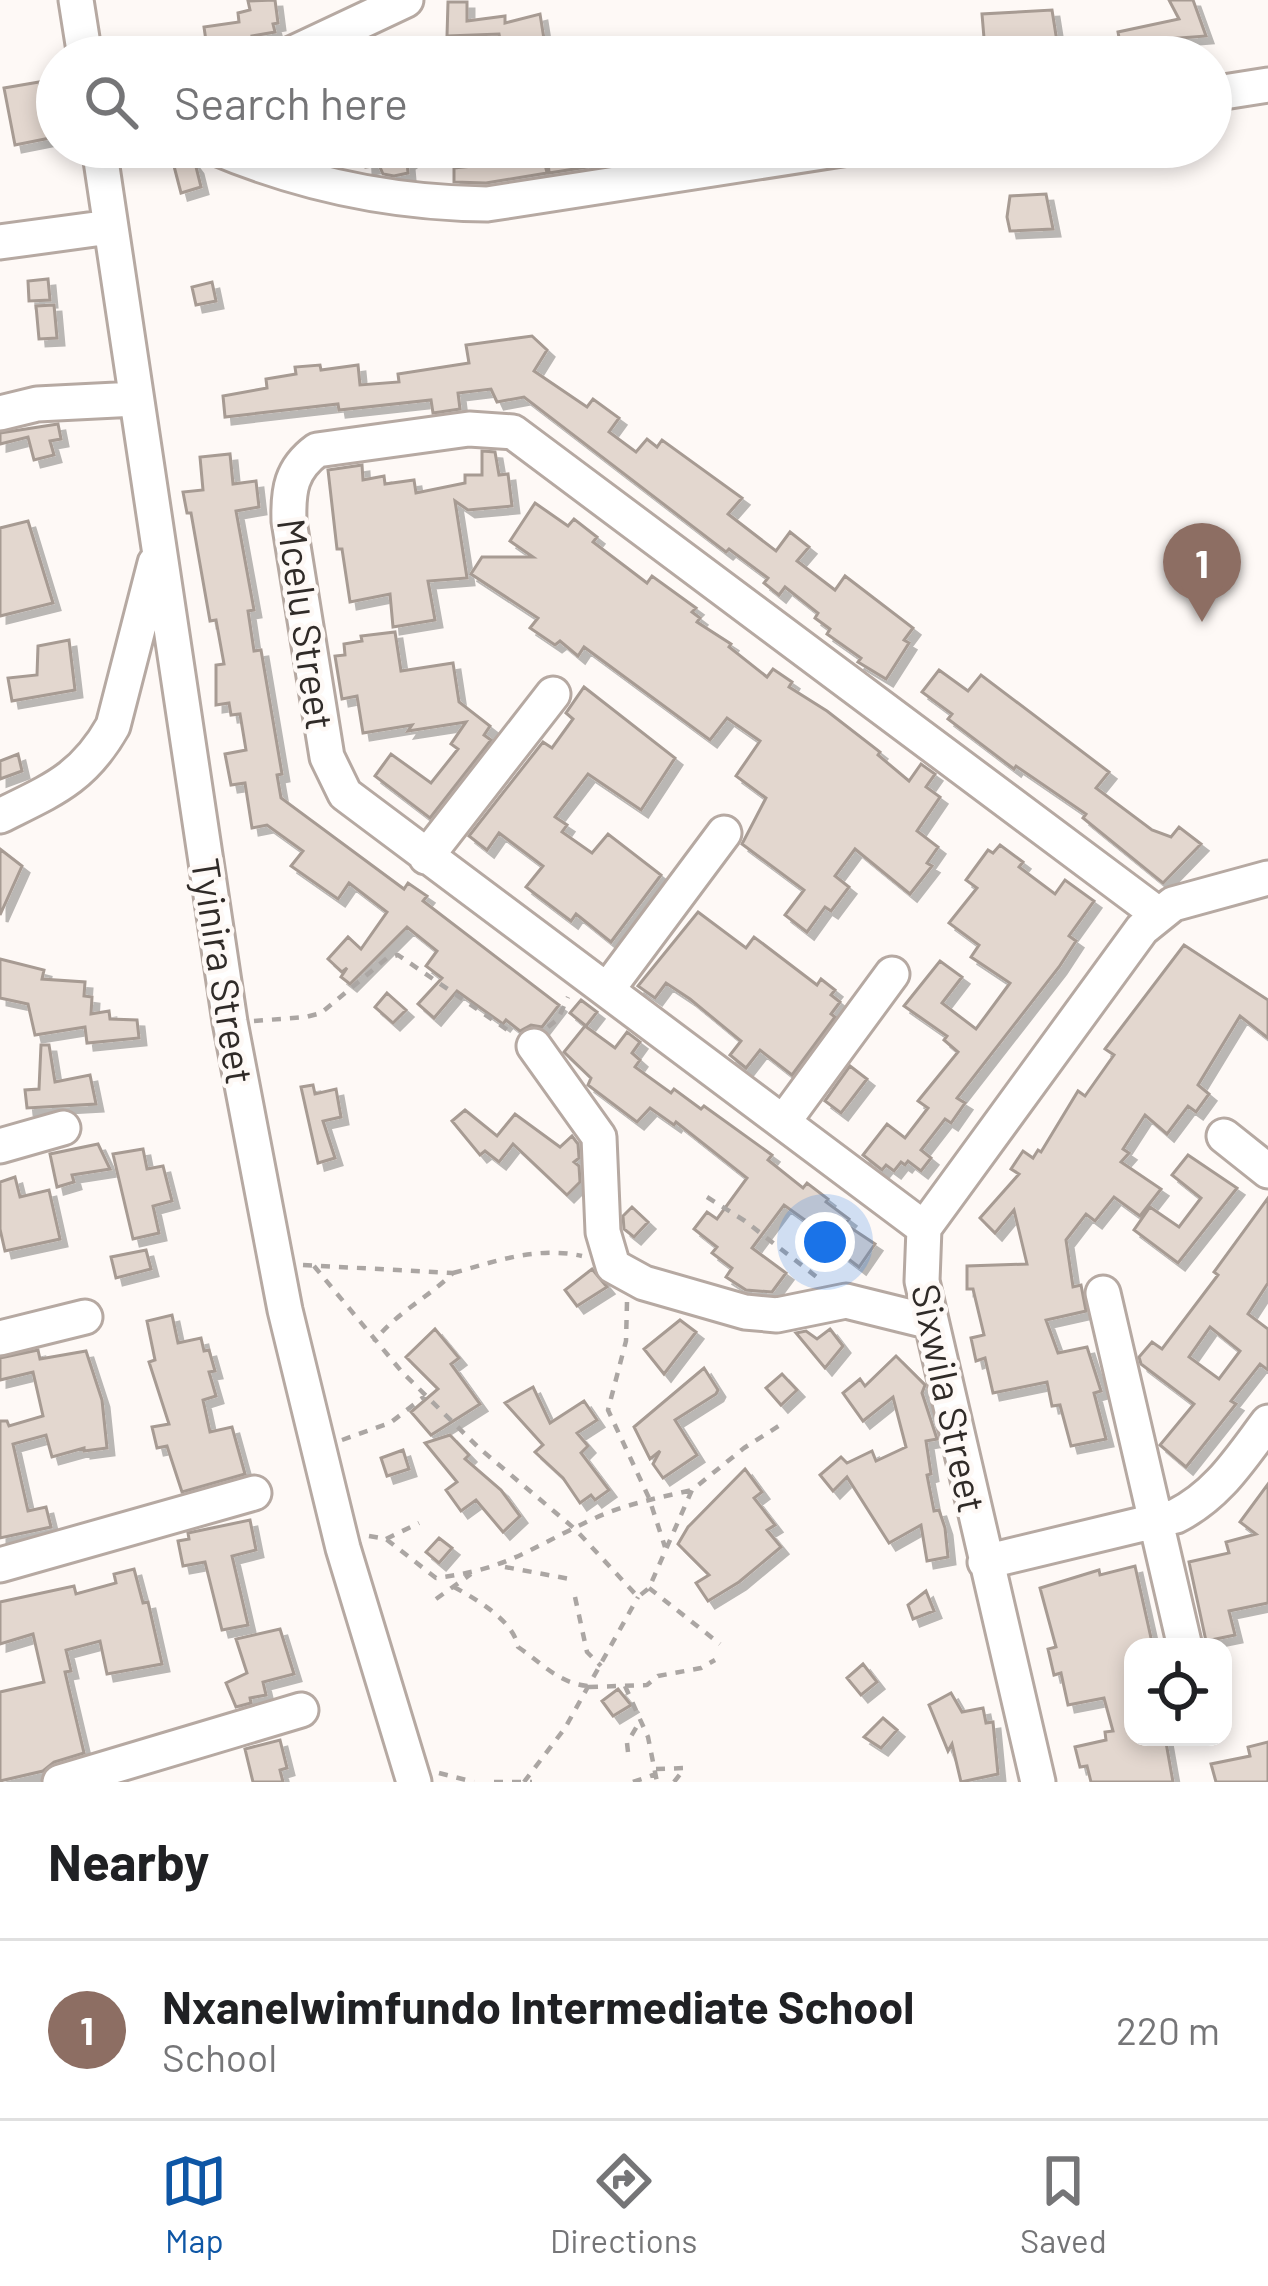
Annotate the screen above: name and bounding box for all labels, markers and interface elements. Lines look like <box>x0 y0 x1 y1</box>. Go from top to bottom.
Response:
search box <box>36 36 1232 168</box>
icon: search <box>78 69 144 135</box>
text: Search here <box>174 75 408 129</box>
street label: Mcelu Street <box>269 515 345 733</box>
pin: 1 <box>1163 523 1241 622</box>
street label: Tyinira Street <box>183 855 265 1087</box>
your location <box>795 1212 855 1272</box>
street label: Sixwila Street <box>903 1279 997 1517</box>
map controls <box>1124 1638 1232 1746</box>
button: locate <box>1124 1638 1232 1746</box>
text: Nearby <box>48 1830 209 1891</box>
text: Nxanelwimfundo Intermediate School <box>162 1979 914 2033</box>
text: 1 <box>80 2006 94 2053</box>
text: 220 m <box>1116 2006 1220 2053</box>
text: School <box>162 2033 277 2080</box>
tab: Map <box>161 2148 227 2260</box>
tab: Directions <box>550 2148 697 2260</box>
tab: Saved <box>1020 2148 1107 2260</box>

